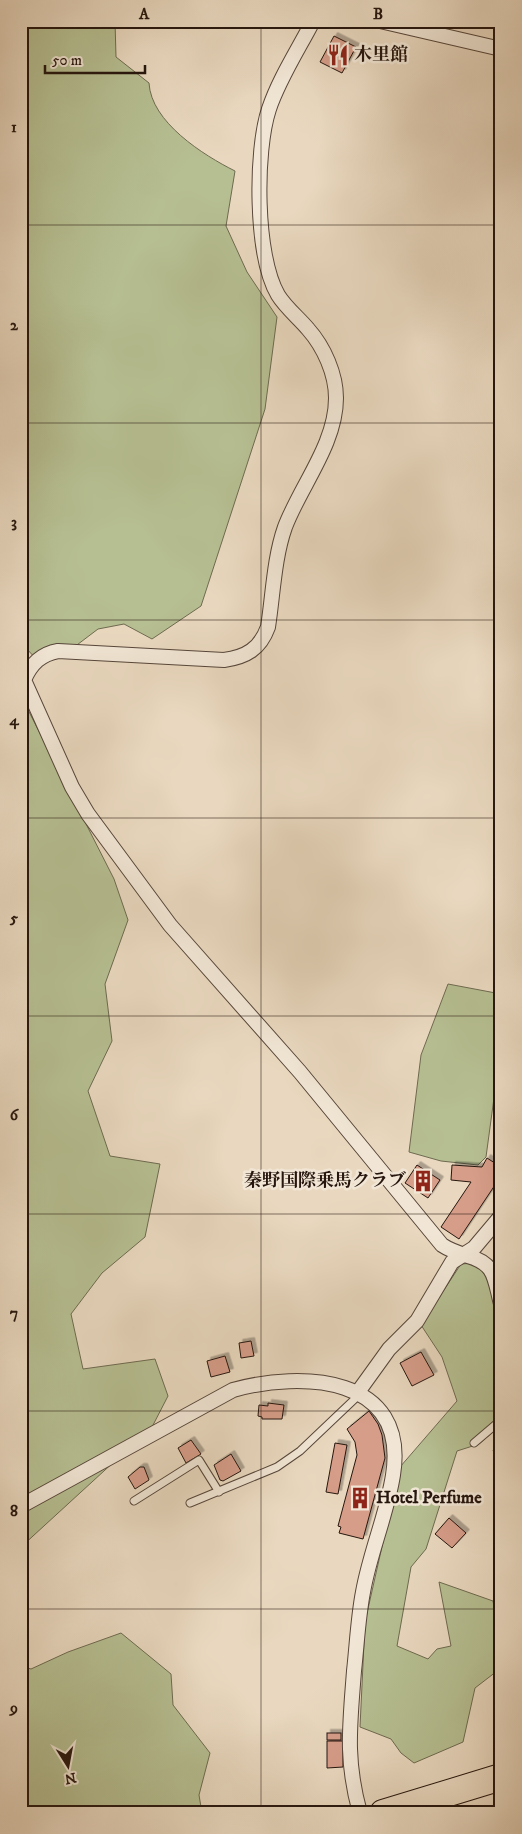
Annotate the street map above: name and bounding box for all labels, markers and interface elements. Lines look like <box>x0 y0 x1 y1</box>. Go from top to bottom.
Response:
text: A <box>138 4 150 24</box>
text: B <box>373 4 383 24</box>
scale bar <box>45 42 145 74</box>
restaurant icon: 木里館 <box>325 42 351 68</box>
place label: 木里館 <box>354 44 408 66</box>
text: 50 m <box>52 51 82 70</box>
text: 1 <box>11 117 17 137</box>
text: 2 <box>10 315 19 335</box>
text: 3 <box>11 512 17 532</box>
text: 4 <box>8 710 19 730</box>
text: 5 <box>9 908 18 928</box>
text: 6 <box>10 1105 20 1125</box>
building icon: 秦野国際乗馬クラブ <box>410 1168 436 1194</box>
place label: 秦野国際乗馬クラブ <box>244 1170 406 1192</box>
text: 7 <box>10 1303 18 1323</box>
building icon: Hotel Perfume <box>347 1485 373 1511</box>
place label: Hotel Perfume <box>376 1487 482 1509</box>
text: 8 <box>10 1501 18 1521</box>
text: 9 <box>9 1698 18 1718</box>
north arrow <box>42 1742 92 1792</box>
text: N <box>62 1768 78 1788</box>

